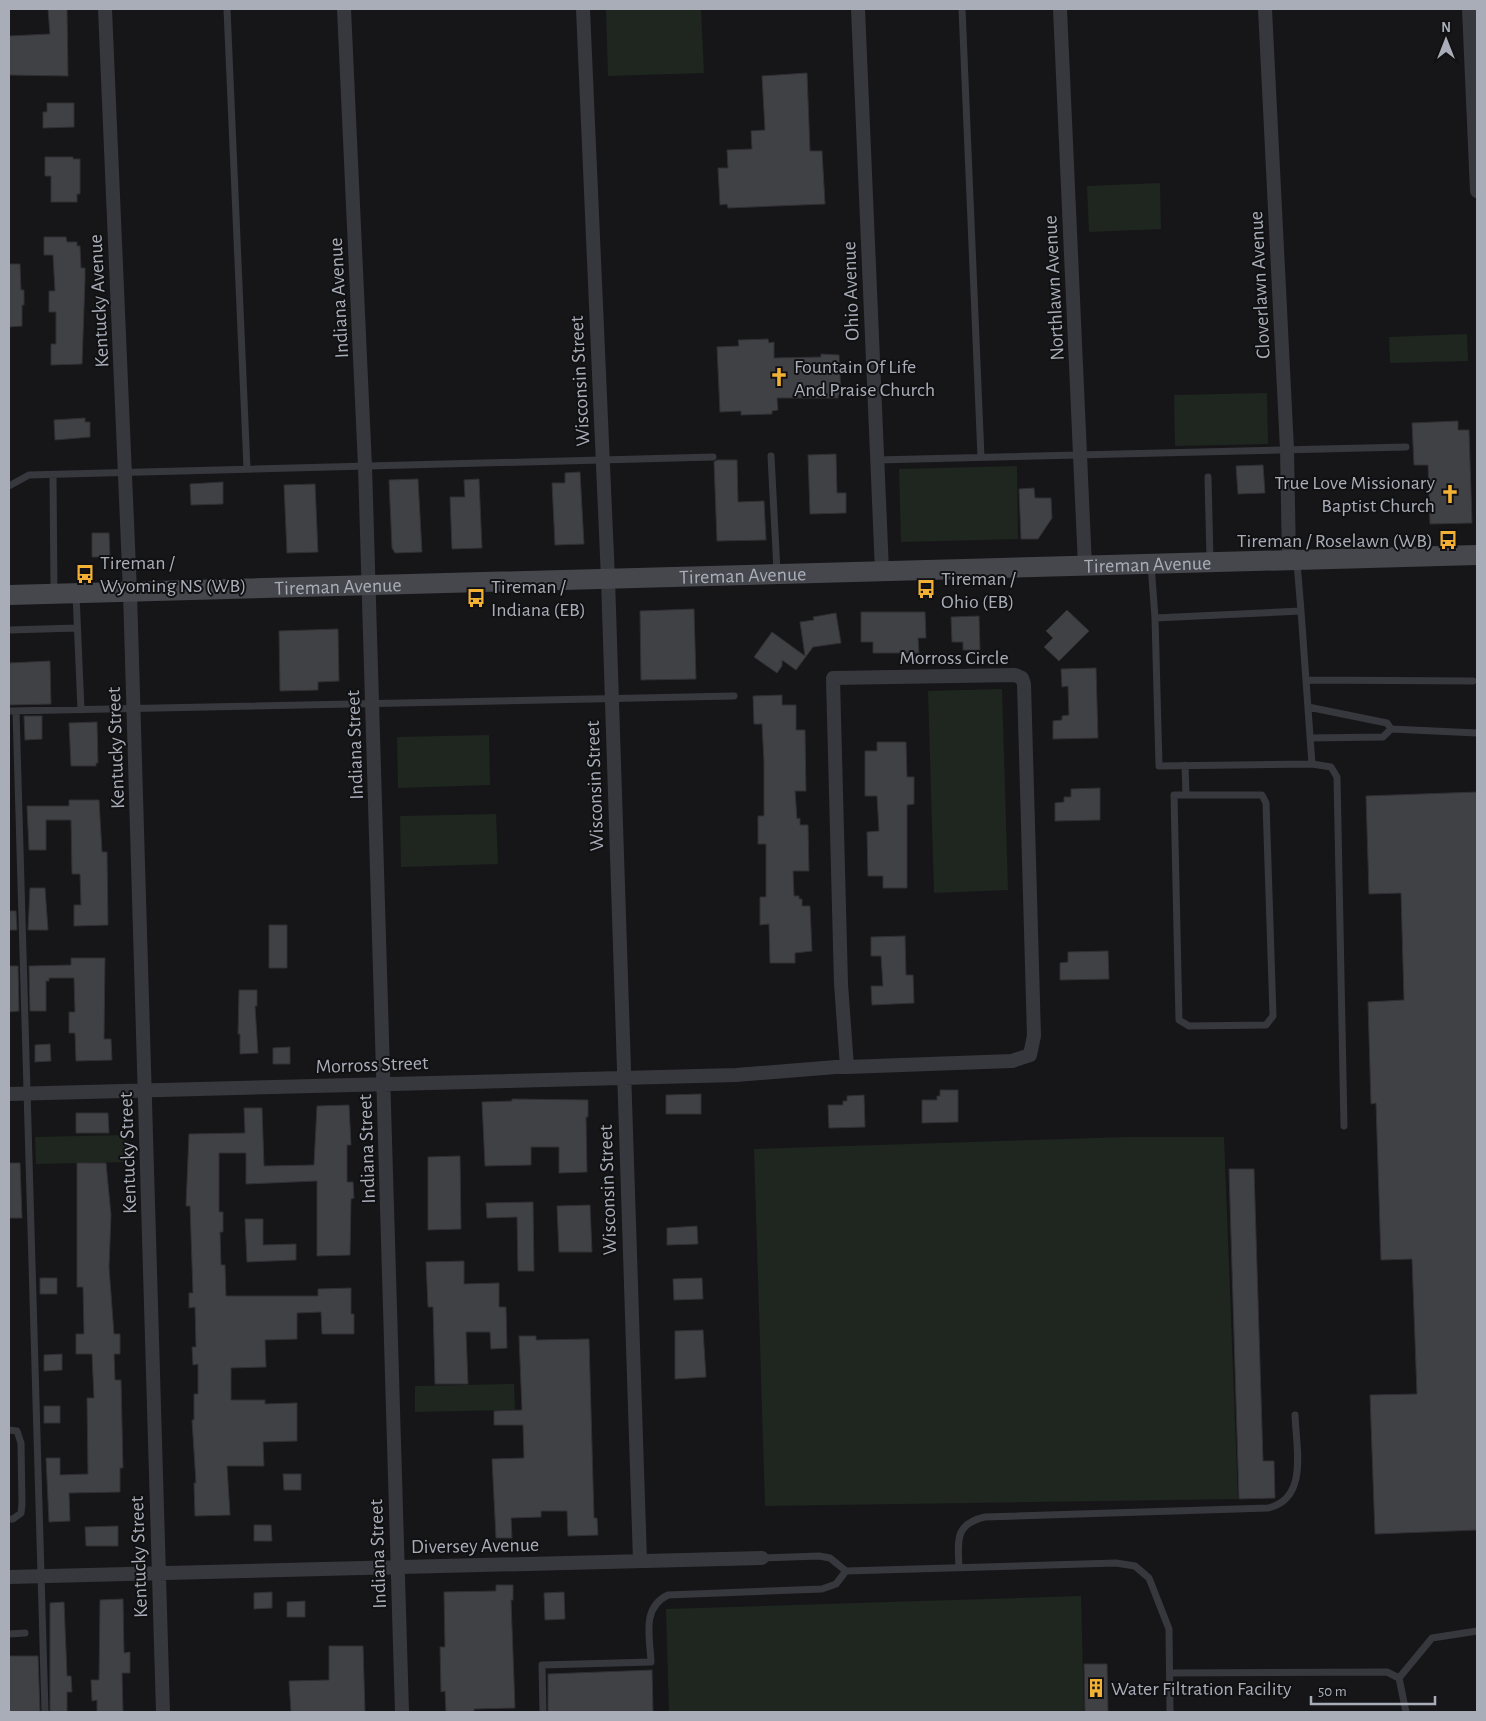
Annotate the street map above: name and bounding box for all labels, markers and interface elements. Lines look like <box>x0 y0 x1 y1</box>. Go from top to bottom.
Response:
north arrow <box>1421 15 1471 65</box>
text: N <box>1441 21 1451 35</box>
street label: Cloverlawn Avenue <box>1246 210 1274 359</box>
street label: Northlawn Avenue <box>1040 215 1068 361</box>
street label: Kentucky Avenue <box>86 234 112 368</box>
street label: Indiana Avenue <box>326 237 352 359</box>
street label: Ohio Avenue <box>839 241 863 341</box>
street label: Wisconsin Street <box>567 315 593 447</box>
place label: Fountain Of Life And Praise Church <box>794 357 935 400</box>
church icon: Fountain Of Life And Praise Church <box>768 366 790 388</box>
place label: True Love Missionary Baptist Church <box>1275 473 1435 516</box>
church icon: True Love Missionary Baptist Church <box>1439 483 1461 505</box>
bus stop icon: Tireman / Roselawn (WB) <box>1437 529 1459 551</box>
place label: Tireman / Roselawn (WB) <box>1237 531 1433 551</box>
place label: Tireman / Wyoming NS (WB) <box>100 553 246 596</box>
street label: Tireman Avenue <box>1084 553 1212 577</box>
bus stop icon: Tireman / Wyoming NS (WB) <box>74 563 96 585</box>
street label: Tireman Avenue <box>679 564 807 588</box>
place label: Tireman / Ohio (EB) <box>941 569 1016 612</box>
street label: Tireman Avenue <box>274 575 402 599</box>
place label: Tireman / Indiana (EB) <box>491 577 586 620</box>
bus stop icon: Tireman / Ohio (EB) <box>915 578 937 600</box>
bus stop icon: Tireman / Indiana (EB) <box>465 587 487 609</box>
street label: Morross Circle <box>899 648 1009 668</box>
street label: Kentucky Street <box>104 686 128 809</box>
street label: Indiana Street <box>343 689 367 800</box>
street label: Wisconsin Street <box>583 720 607 852</box>
street label: Morross Street <box>315 1053 429 1077</box>
street label: Kentucky Street <box>116 1091 140 1214</box>
street label: Indiana Street <box>355 1093 379 1204</box>
street label: Wisconsin Street <box>596 1124 620 1256</box>
street label: Kentucky Street <box>127 1495 151 1618</box>
street label: Indiana Street <box>366 1498 390 1609</box>
street label: Diversey Avenue <box>411 1535 539 1557</box>
scale bar <box>1311 1674 1435 1706</box>
building icon: Water Filtration Facility <box>1085 1677 1107 1699</box>
place label: Water Filtration Facility <box>1111 1679 1292 1699</box>
text: 50 m <box>1318 1684 1347 1699</box>

